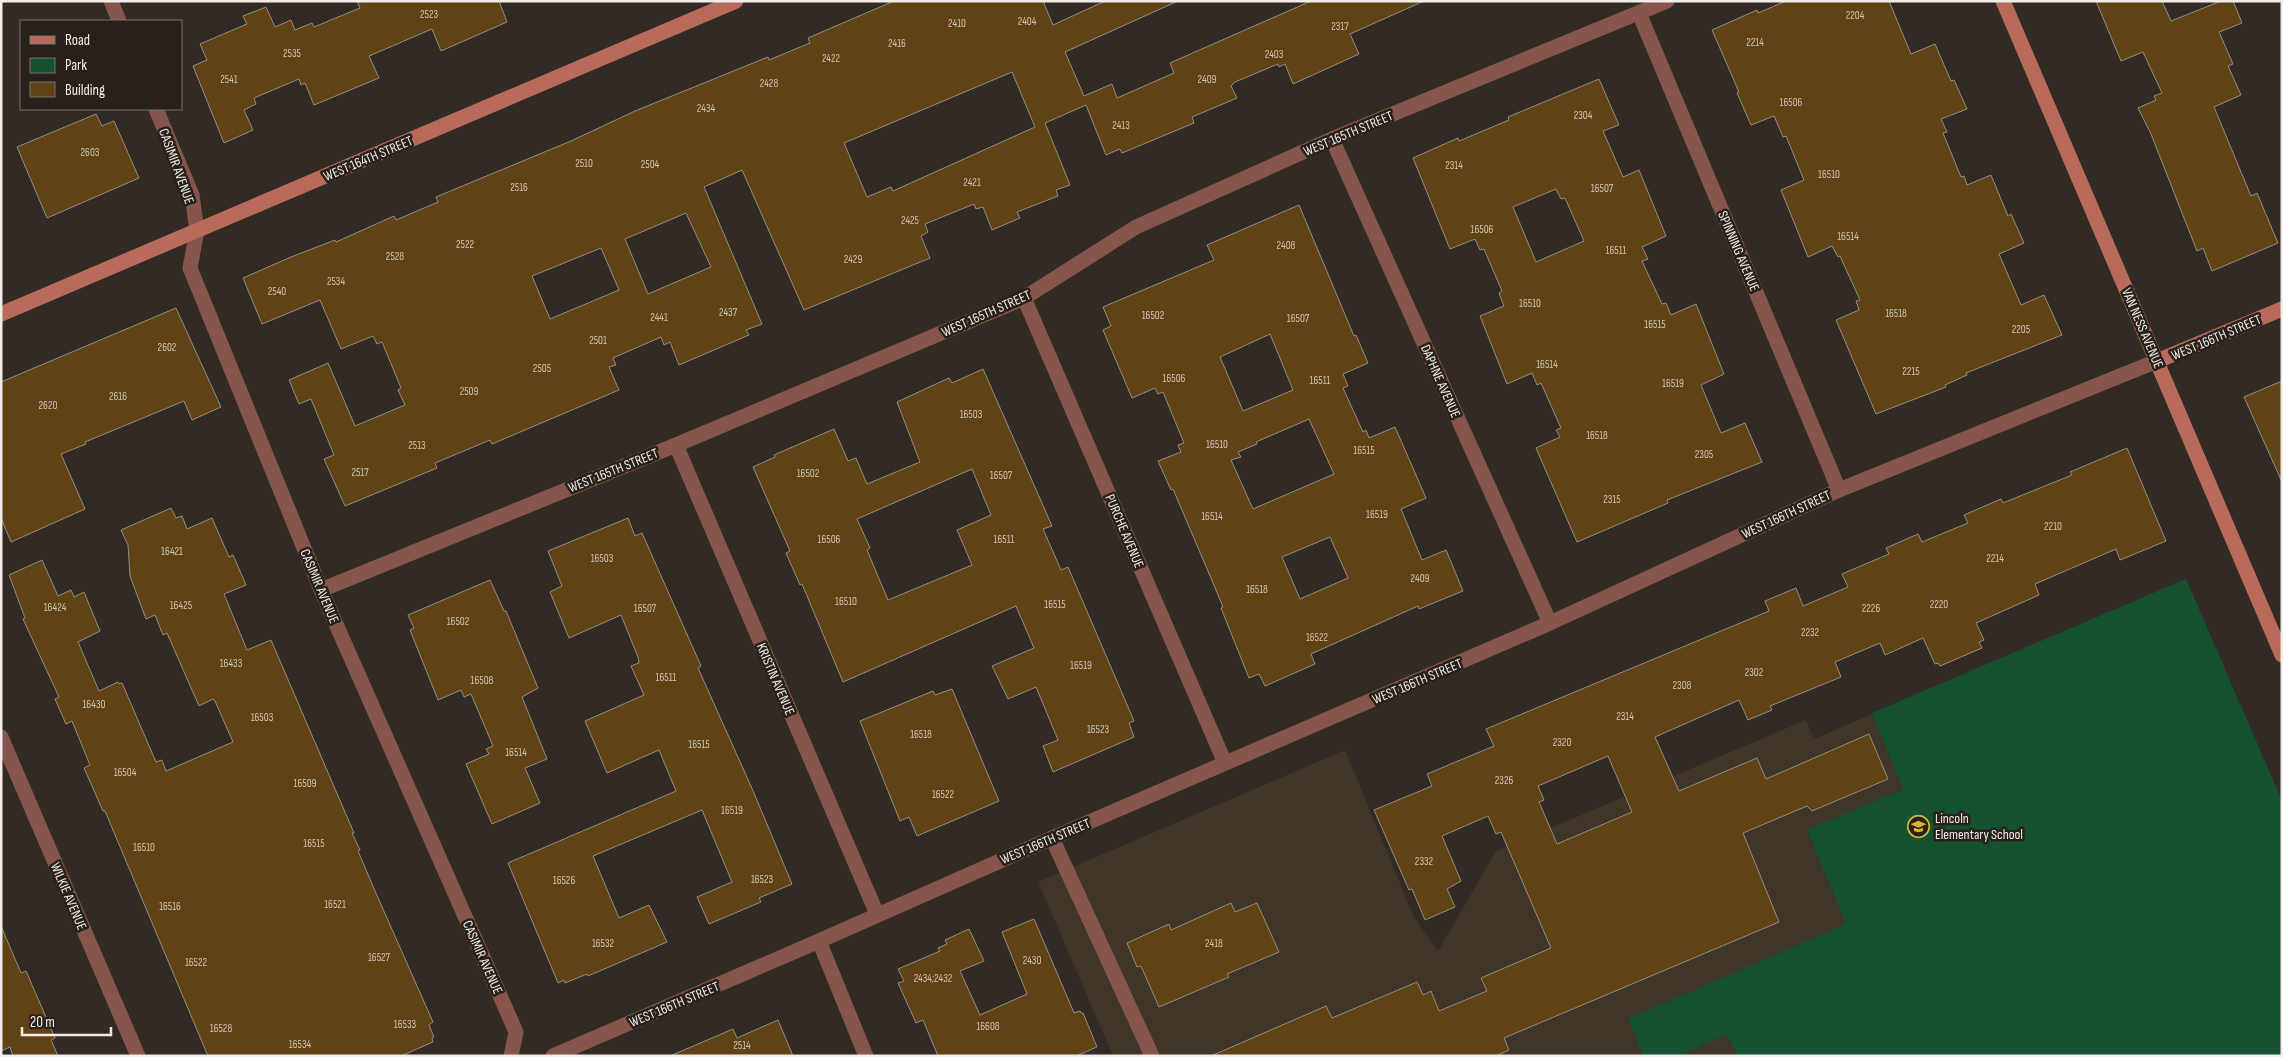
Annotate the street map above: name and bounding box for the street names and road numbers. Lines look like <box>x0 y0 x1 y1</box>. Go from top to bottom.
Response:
street label: WEST 165TH STREET <box>1301 107 1396 160</box>
street label: CASIMIR AVENUE <box>155 126 198 206</box>
street label: WEST 164TH STREET <box>321 132 416 185</box>
street label: SPINNING AVENUE <box>1714 208 1763 294</box>
street label: VAN NESS AVENUE <box>2118 285 2167 371</box>
street label: WEST 165TH STREET <box>939 286 1034 341</box>
street label: WEST 166TH STREET <box>2169 311 2264 364</box>
street label: DAPHNE AVENUE <box>1417 342 1464 421</box>
street label: WEST 165TH STREET <box>566 445 661 496</box>
street label: WEST 166TH STREET <box>1739 486 1834 542</box>
street label: PURCHE AVENUE <box>1101 492 1148 571</box>
street label: CASIMIR AVENUE <box>296 547 343 626</box>
street label: KRISTIN AVENUE <box>753 641 798 718</box>
street label: WEST 166TH STREET <box>1370 655 1465 708</box>
street label: WEST 166TH STREET <box>998 815 1093 868</box>
street label: WILKIE AVENUE <box>47 860 90 933</box>
street label: CASIMIR AVENUE <box>459 918 506 997</box>
street label: WEST 166TH STREET <box>627 978 722 1031</box>

